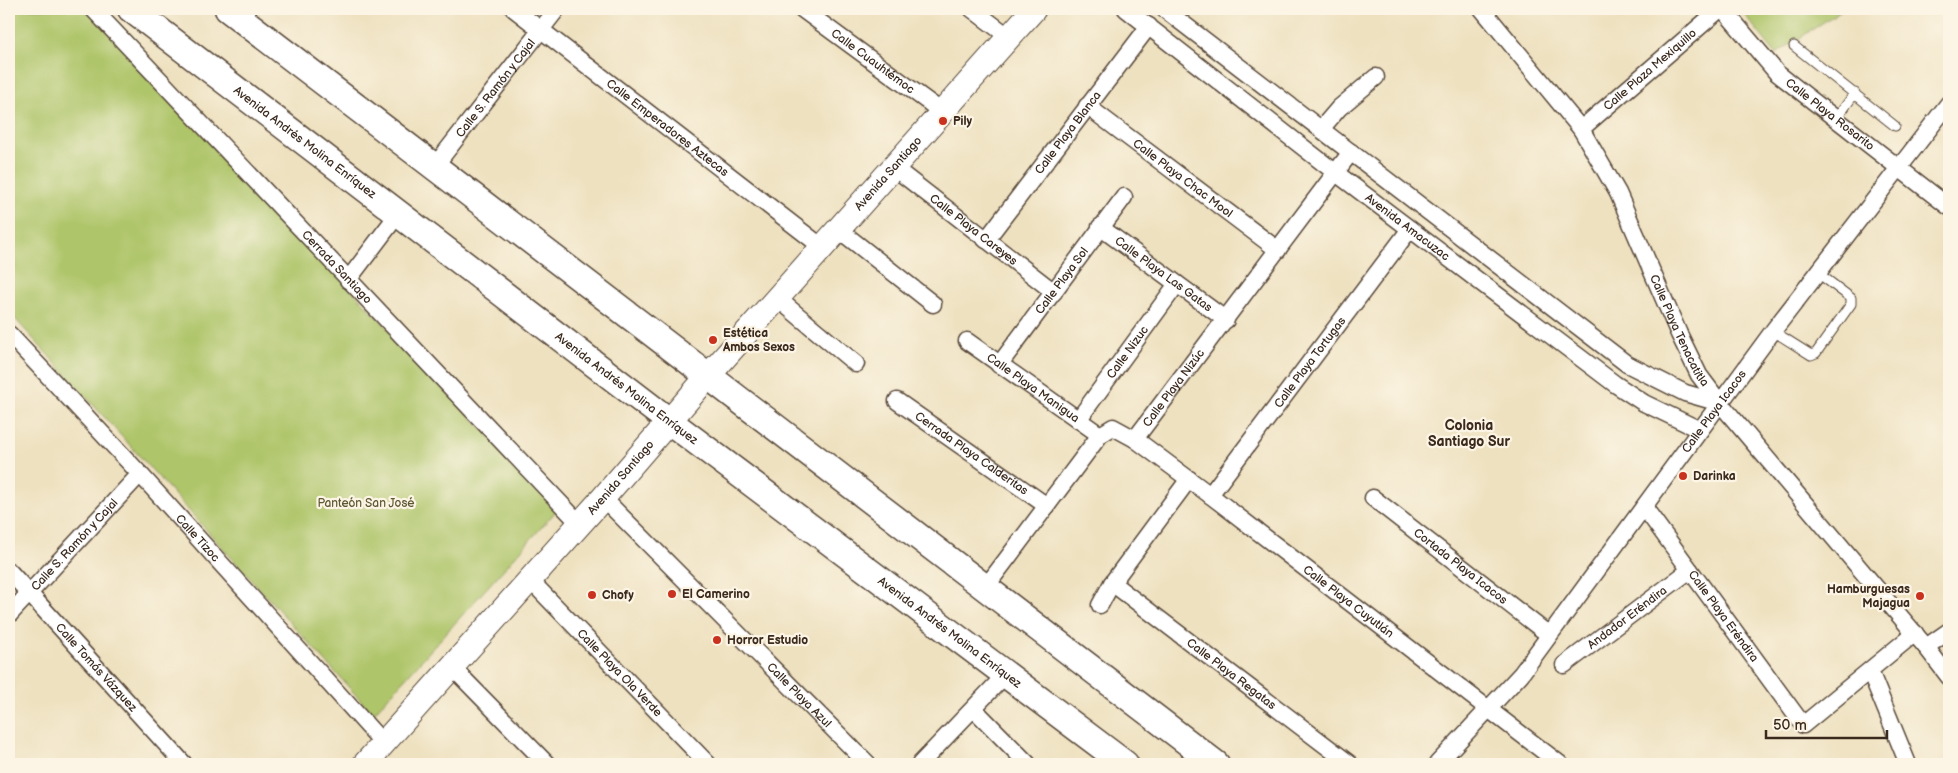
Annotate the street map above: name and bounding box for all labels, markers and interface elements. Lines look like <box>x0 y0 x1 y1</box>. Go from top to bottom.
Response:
street label: Calle Cuauhtémoc <box>828 25 918 97</box>
street label: Calle Plaza Mexiquillo <box>1600 25 1700 114</box>
street label: Calle S. Ramón y Cajal <box>452 36 538 140</box>
street label: Calle Playa Rosarito <box>1783 75 1878 154</box>
street label: Calle Emperadores Aztecas <box>603 76 732 180</box>
street label: Avenida Andrés Molina Enríquez <box>230 83 379 202</box>
street label: Calle Playa Blanca <box>1031 88 1104 177</box>
place label: Pily <box>953 114 972 129</box>
marker: Pily <box>937 115 949 127</box>
street label: Avenida Santiago <box>851 133 925 213</box>
street label: Calle Playa Chac Mool <box>1130 136 1236 221</box>
street label: Avenida Amacuzac <box>1362 190 1453 264</box>
street label: Calle Playa Careyes <box>927 191 1021 268</box>
street label: Cerrada Santiago <box>299 227 375 307</box>
street label: Calle Playa Las Gatas <box>1112 233 1215 315</box>
street label: Calle Playa Sol <box>1032 244 1091 317</box>
street label: Calle Playa Tenacatitla <box>1647 272 1713 390</box>
street label: Calle Playa Tortugas <box>1271 314 1349 411</box>
street label: Calle Nizuc <box>1103 323 1152 381</box>
place label: Estética Ambos Sexos <box>722 326 795 355</box>
street label: Avenida Andrés Molina Enríquez <box>552 329 701 448</box>
marker: Estética Ambos Sexos <box>707 334 719 346</box>
street label: Calle Playa Nizúc <box>1139 346 1208 430</box>
street label: Calle Playa Manigua <box>984 350 1083 426</box>
street label: Calle Playa Icacos <box>1679 367 1749 456</box>
street label: Cerrada Playa Calderitas <box>912 408 1031 498</box>
district label: Colonia Santiago Sur <box>1428 417 1510 450</box>
street label: Avenida Santiago <box>584 437 657 518</box>
place label: Darinka <box>1693 469 1736 484</box>
marker: Darinka <box>1677 470 1689 482</box>
street label: Calle S. Ramón y Cajal <box>28 495 121 594</box>
park label: Panteón San José <box>317 496 415 511</box>
street label: Calle Tizoc <box>172 511 223 565</box>
street label: Cortada Playa Icacos <box>1411 525 1511 607</box>
street label: Calle Playa Cuyutlán <box>1300 562 1397 641</box>
street label: Calle Playa Eréndira <box>1685 567 1762 665</box>
street label: Avenida Andrés Molina Enríquez <box>875 573 1025 691</box>
place label: Hamburguesas Majagua <box>1827 582 1910 611</box>
street label: Andador Eréndira <box>1584 583 1670 652</box>
place label: El Camerino <box>682 587 750 602</box>
place label: Chofy <box>602 588 634 603</box>
marker: El Camerino <box>666 588 678 600</box>
marker: Chofy <box>586 589 598 601</box>
marker: Hamburguesas Majagua <box>1914 590 1926 602</box>
street label: Calle Tomás Vázquez <box>52 620 140 715</box>
street label: Calle Playa Ola Verde <box>574 626 666 720</box>
place label: Horror Estudio <box>727 633 808 648</box>
marker: Horror Estudio <box>711 634 723 646</box>
street label: Calle Playa Regatas <box>1184 635 1279 713</box>
street label: Calle Playa Azul <box>764 659 835 731</box>
scale bar <box>1766 708 1887 740</box>
text: 50 m <box>1773 716 1807 735</box>

